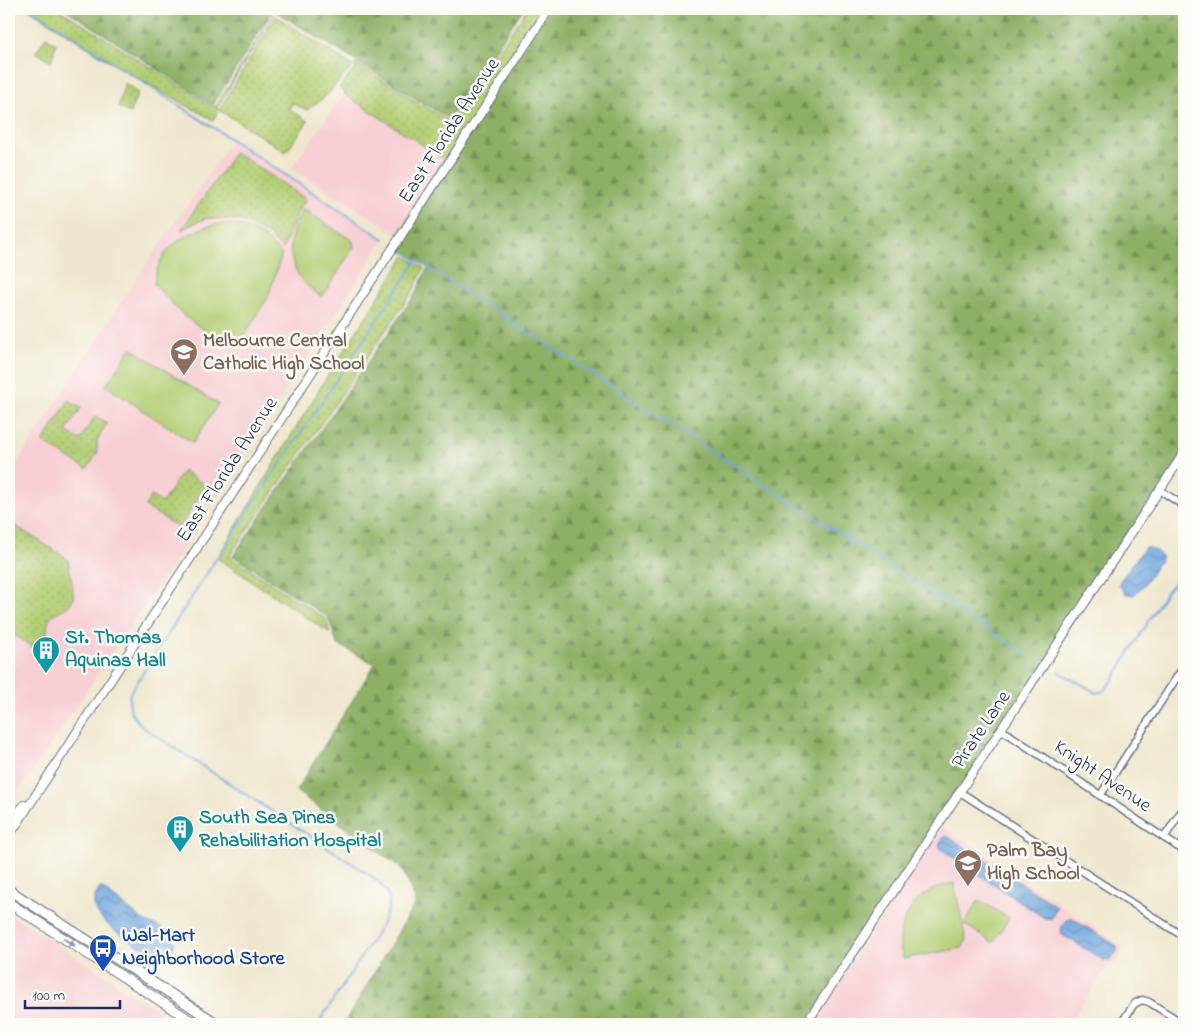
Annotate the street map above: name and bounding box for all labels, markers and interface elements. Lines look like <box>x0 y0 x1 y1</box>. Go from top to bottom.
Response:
street label: East Florida Avenue <box>392 53 508 209</box>
place label: Melbourne Central Catholic High School <box>203 327 364 380</box>
school or university icon: Melbourne Central Catholic High School <box>169 337 199 376</box>
street label: East Florida Avenue <box>170 392 286 548</box>
place label: St. Thomas Aquinas Hall <box>65 624 166 676</box>
building icon: St. Thomas Aquinas Hall <box>31 635 61 674</box>
street label: Pirate Lane <box>945 685 1019 775</box>
street label: Knight Avenue <box>1047 734 1157 821</box>
place label: South Sea Pines Rehabilitation Hospital <box>199 804 381 856</box>
building icon: South Sea Pines Rehabilitation Hospital <box>165 814 195 853</box>
place label: Palm Bay High School <box>987 837 1080 890</box>
school or university icon: Palm Bay High School <box>953 848 983 887</box>
place label: Wal-Mart Neighborhood Store <box>122 922 286 975</box>
bus stop icon: Wal-Mart Neighborhood Store <box>88 933 118 972</box>
one-way arrow <box>62 937 76 946</box>
scale bar <box>25 978 120 1010</box>
text: 100 m <box>32 985 65 1007</box>

